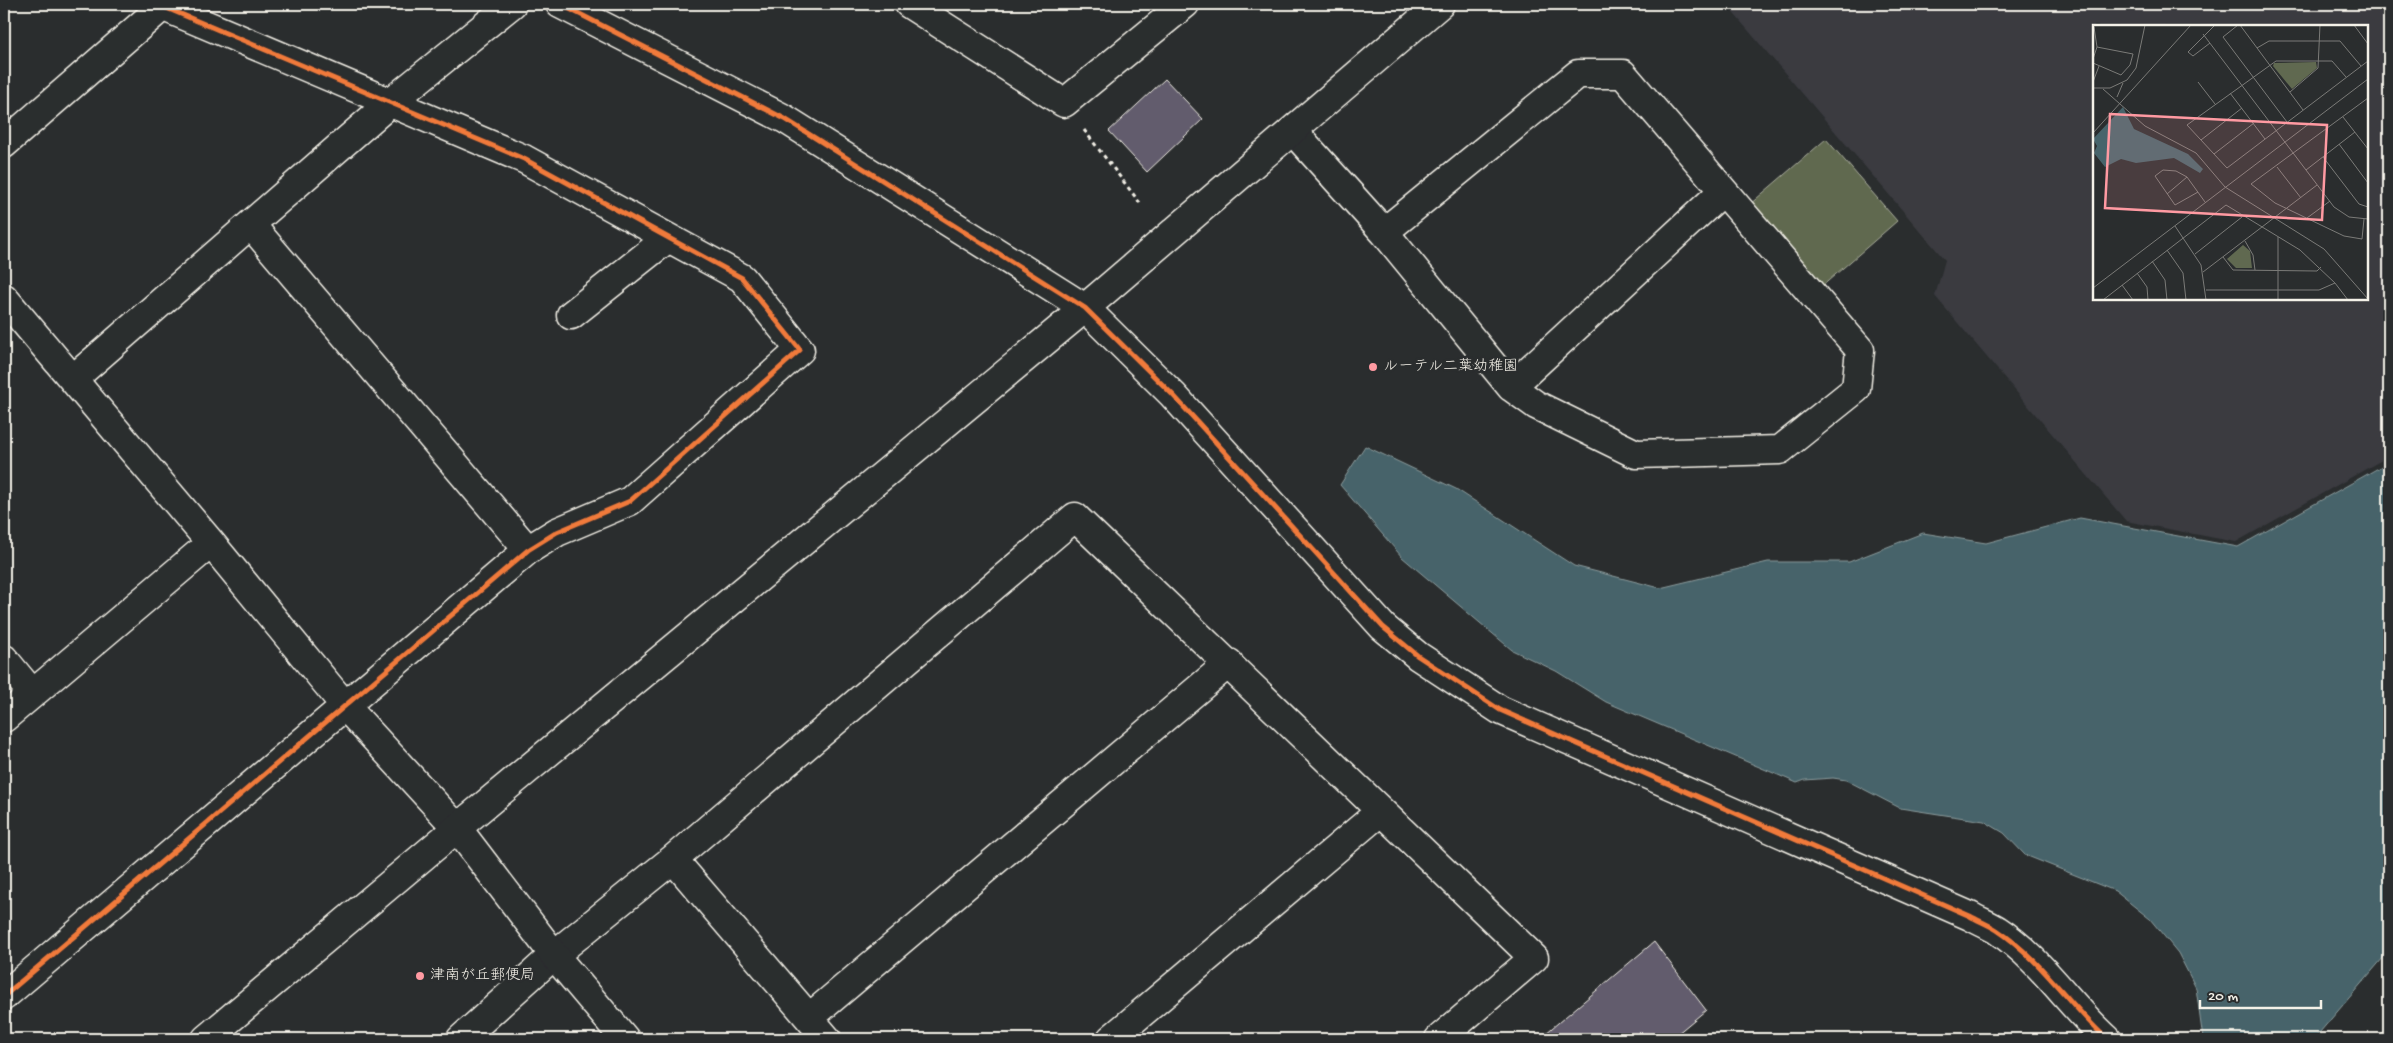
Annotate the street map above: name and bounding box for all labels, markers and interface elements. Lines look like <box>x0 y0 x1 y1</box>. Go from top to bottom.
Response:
inset map <box>2093 25 2368 300</box>
place label: ルーテル二葉幼稚園 <box>1383 357 1518 376</box>
marker: ルーテル二葉幼稚園 <box>1367 361 1379 373</box>
place label: 津南が丘郵便局 <box>430 966 535 985</box>
marker: 津南が丘郵便局 <box>414 970 426 982</box>
scale bar <box>2200 978 2322 1010</box>
text: 20 m <box>2208 988 2238 1006</box>

